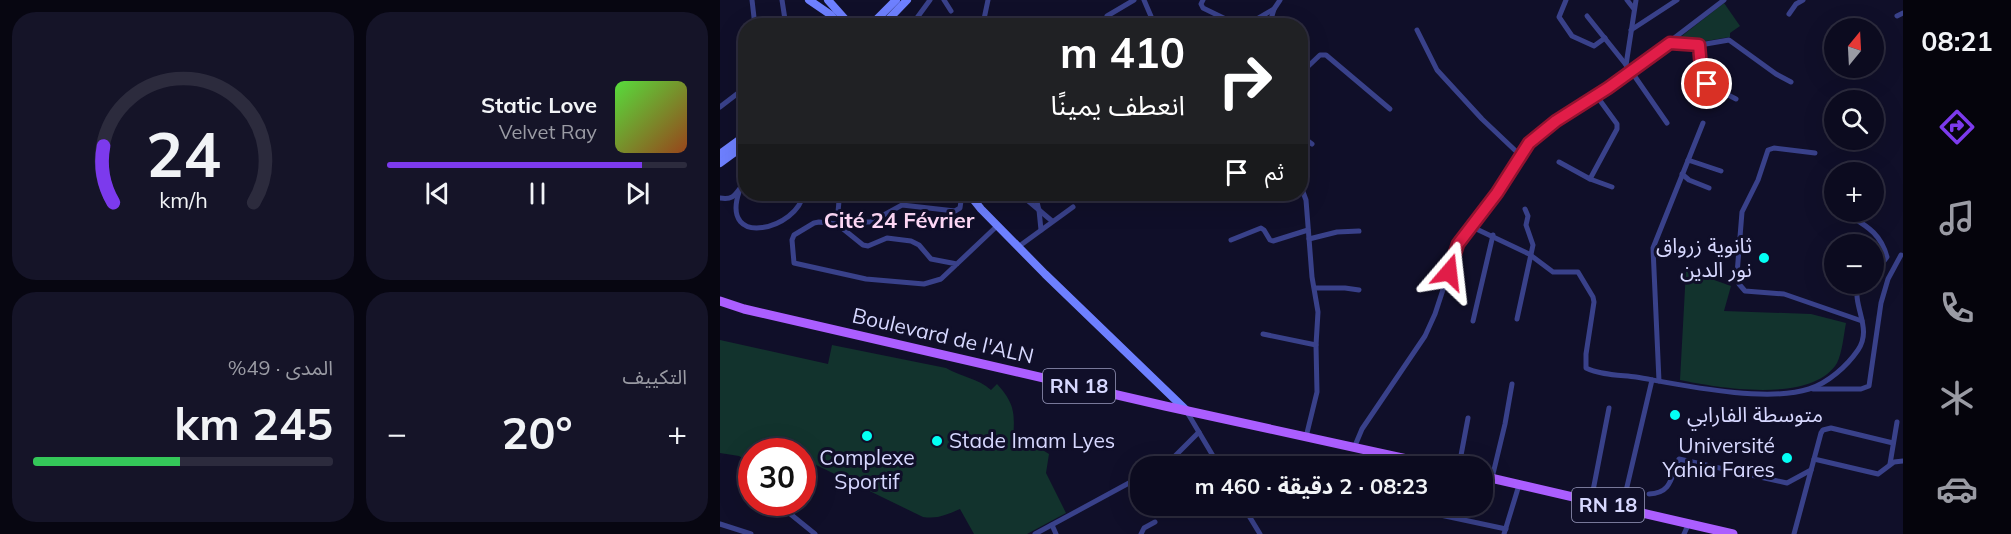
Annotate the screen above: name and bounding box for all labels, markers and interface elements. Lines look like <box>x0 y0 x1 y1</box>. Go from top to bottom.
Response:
north arrow <box>1824 18 1884 78</box>
map controls <box>1824 18 1884 294</box>
text: 08:21 <box>1921 24 1993 58</box>
text: 410 m <box>1060 26 1185 79</box>
icon: right <box>1206 42 1284 120</box>
pin <box>1681 58 1732 109</box>
icon: arrive <box>1690 67 1723 100</box>
text: انعطف يمينًا <box>1051 88 1185 122</box>
button: search <box>1824 90 1884 150</box>
text: Static Love <box>481 91 597 119</box>
icon: directions <box>1936 106 1978 148</box>
text: 24 <box>146 114 220 193</box>
text: Velvet Ray <box>499 119 597 144</box>
icon: arrive <box>1220 156 1253 189</box>
text: ثم <box>1265 158 1284 186</box>
button: + <box>1824 162 1884 222</box>
icon: previous <box>421 177 454 210</box>
icon: pause <box>521 177 554 210</box>
icon: next <box>621 177 654 210</box>
text: km/h <box>159 186 207 213</box>
icon: music <box>1936 197 1978 239</box>
district label: Cité 24 Février <box>824 206 975 234</box>
place label: ثانوية زرواق نور الدين <box>1656 232 1752 282</box>
button: − <box>1824 234 1884 294</box>
position arrow <box>1417 240 1481 304</box>
marker: ثانوية زرواق نور الدين <box>1757 251 1771 265</box>
icon: phone <box>1936 287 1978 329</box>
street label: Boulevard de l'ALN <box>850 301 1037 369</box>
text: المدى · 49% <box>228 355 333 380</box>
text: التكييف <box>623 364 687 389</box>
road number: RN 18 <box>1043 369 1115 403</box>
icon: climate <box>1936 377 1978 419</box>
text: 245 km <box>174 395 333 451</box>
place label: متوسطة الفارابي <box>1687 401 1823 431</box>
text: 20° <box>501 404 573 460</box>
marker: متوسطة الفارابي <box>1668 408 1682 422</box>
text: − <box>387 412 407 453</box>
text: + <box>667 412 687 453</box>
place label: Stade Imam Lyes <box>949 427 1115 453</box>
marker: Complexe Sportif <box>860 429 874 443</box>
place label: Université Yahia Fares <box>1662 432 1775 482</box>
marker: Stade Imam Lyes <box>930 434 944 448</box>
speed limit sign: 30 <box>738 438 816 516</box>
place label: Complexe Sportif <box>819 444 915 494</box>
marker: Université Yahia Fares <box>1780 451 1794 465</box>
icon: car <box>1936 468 1978 510</box>
text: 08:23 · 2 دقيقة · 460 m <box>1195 472 1428 500</box>
road number: RN 18 <box>1572 488 1644 522</box>

